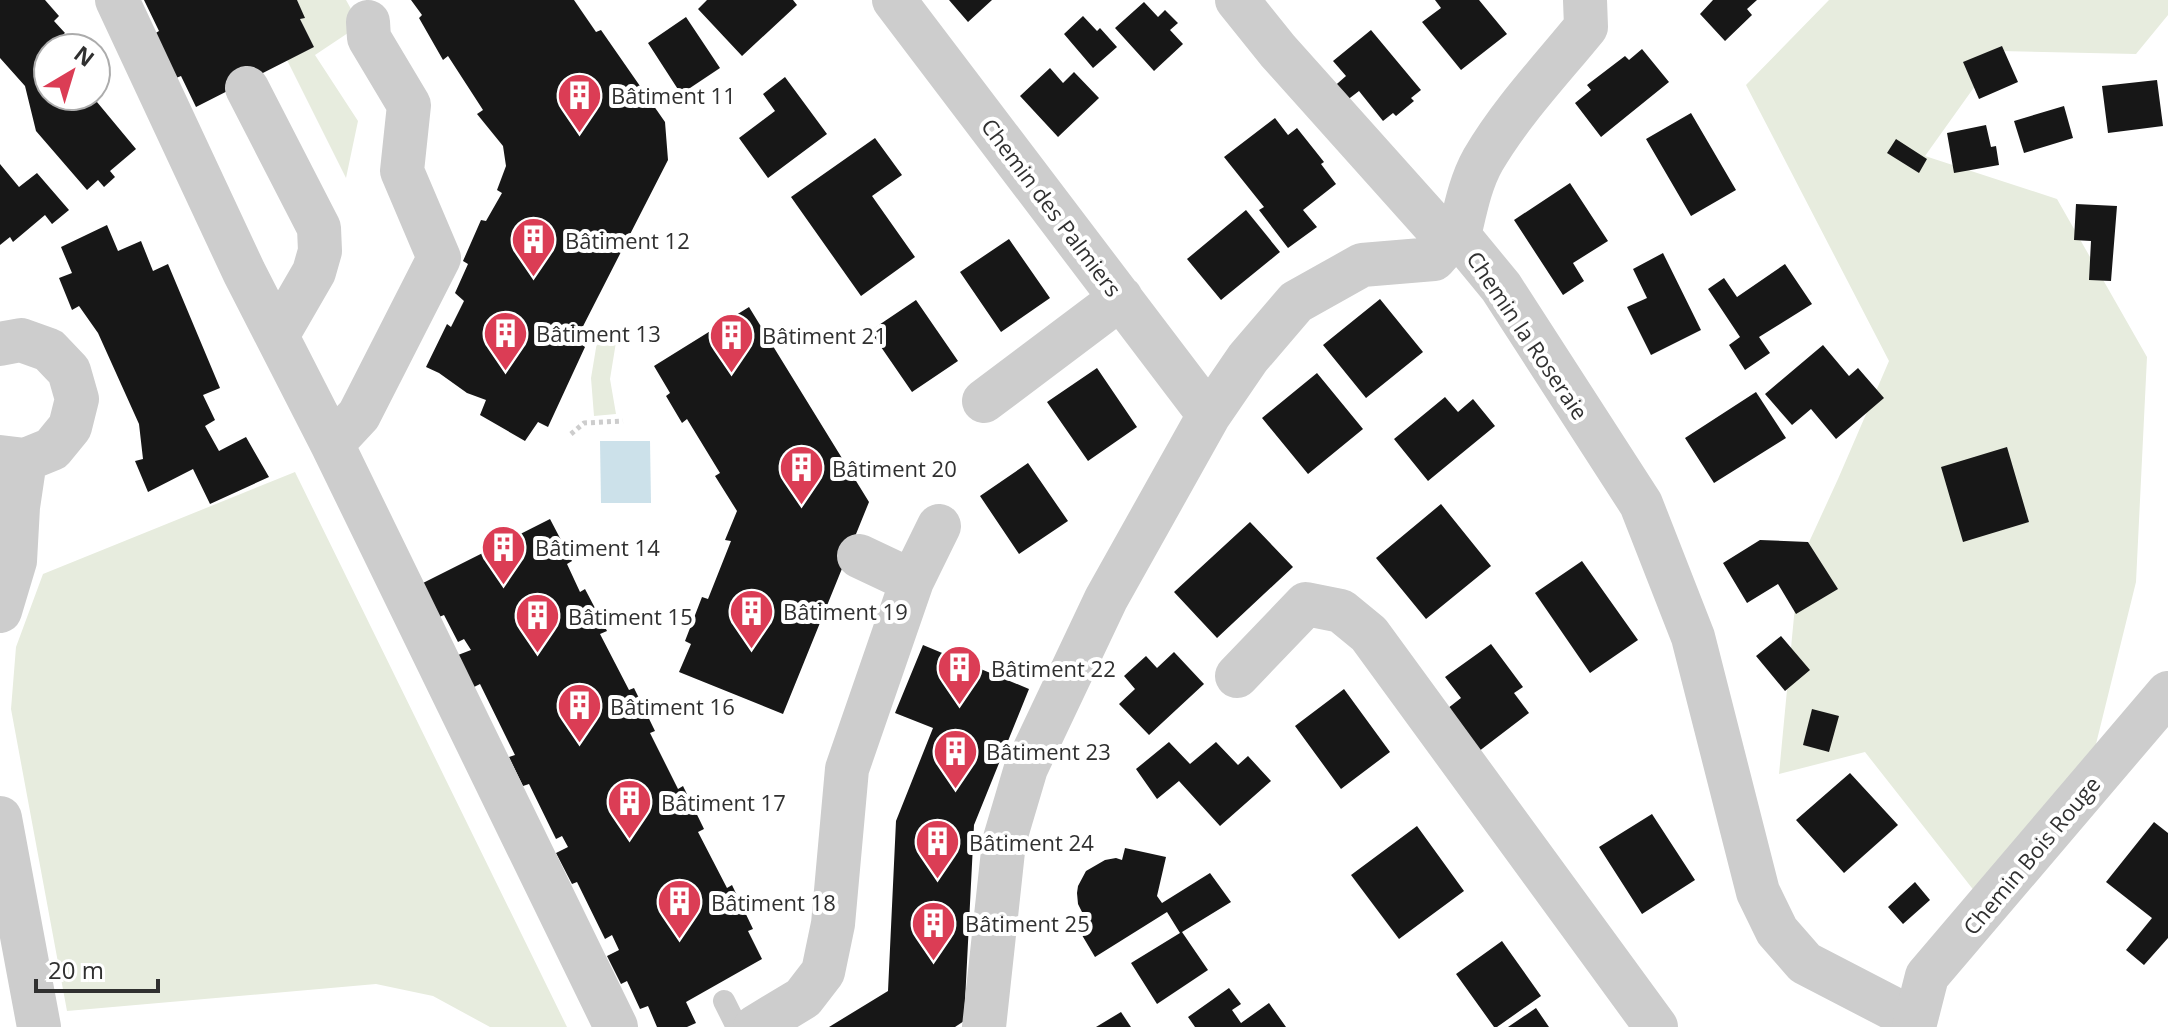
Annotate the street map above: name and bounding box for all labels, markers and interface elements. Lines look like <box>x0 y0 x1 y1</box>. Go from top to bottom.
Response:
north arrow <box>32 32 112 112</box>
text: N <box>69 38 101 73</box>
building icon: Bâtiment 11 <box>556 71 604 134</box>
place label: Bâtiment 11 <box>611 80 736 110</box>
street label: Chemin des Palmiers <box>975 112 1129 302</box>
building icon: Bâtiment 12 <box>510 216 558 279</box>
place label: Bâtiment 12 <box>565 225 690 255</box>
street label: Chemin la Roseraie <box>1460 245 1596 425</box>
building icon: Bâtiment 13 <box>481 309 529 372</box>
building icon: Bâtiment 21 <box>707 311 755 374</box>
place label: Bâtiment 13 <box>536 318 661 348</box>
place label: Bâtiment 21 <box>762 320 887 350</box>
building icon: Bâtiment 20 <box>777 444 825 507</box>
place label: Bâtiment 20 <box>832 453 957 483</box>
building icon: Bâtiment 14 <box>480 523 528 586</box>
place label: Bâtiment 14 <box>535 532 660 562</box>
building icon: Bâtiment 19 <box>728 587 776 650</box>
building icon: Bâtiment 15 <box>513 592 561 655</box>
place label: Bâtiment 19 <box>783 596 908 626</box>
place label: Bâtiment 15 <box>568 601 693 631</box>
building icon: Bâtiment 22 <box>936 644 984 707</box>
place label: Bâtiment 22 <box>991 653 1116 683</box>
building icon: Bâtiment 16 <box>555 682 603 745</box>
place label: Bâtiment 16 <box>610 691 735 721</box>
building icon: Bâtiment 23 <box>931 727 979 790</box>
place label: Bâtiment 23 <box>986 736 1111 766</box>
street label: Chemin Bois Rouge <box>1956 769 2106 941</box>
building icon: Bâtiment 17 <box>606 778 654 841</box>
place label: Bâtiment 17 <box>661 787 786 817</box>
building icon: Bâtiment 24 <box>914 818 962 881</box>
place label: Bâtiment 24 <box>969 827 1094 857</box>
building icon: Bâtiment 18 <box>656 878 704 941</box>
place label: Bâtiment 18 <box>711 887 836 917</box>
building icon: Bâtiment 25 <box>910 899 958 962</box>
place label: Bâtiment 25 <box>965 908 1090 938</box>
scale bar <box>36 943 158 993</box>
text: 20 m <box>48 953 104 986</box>

